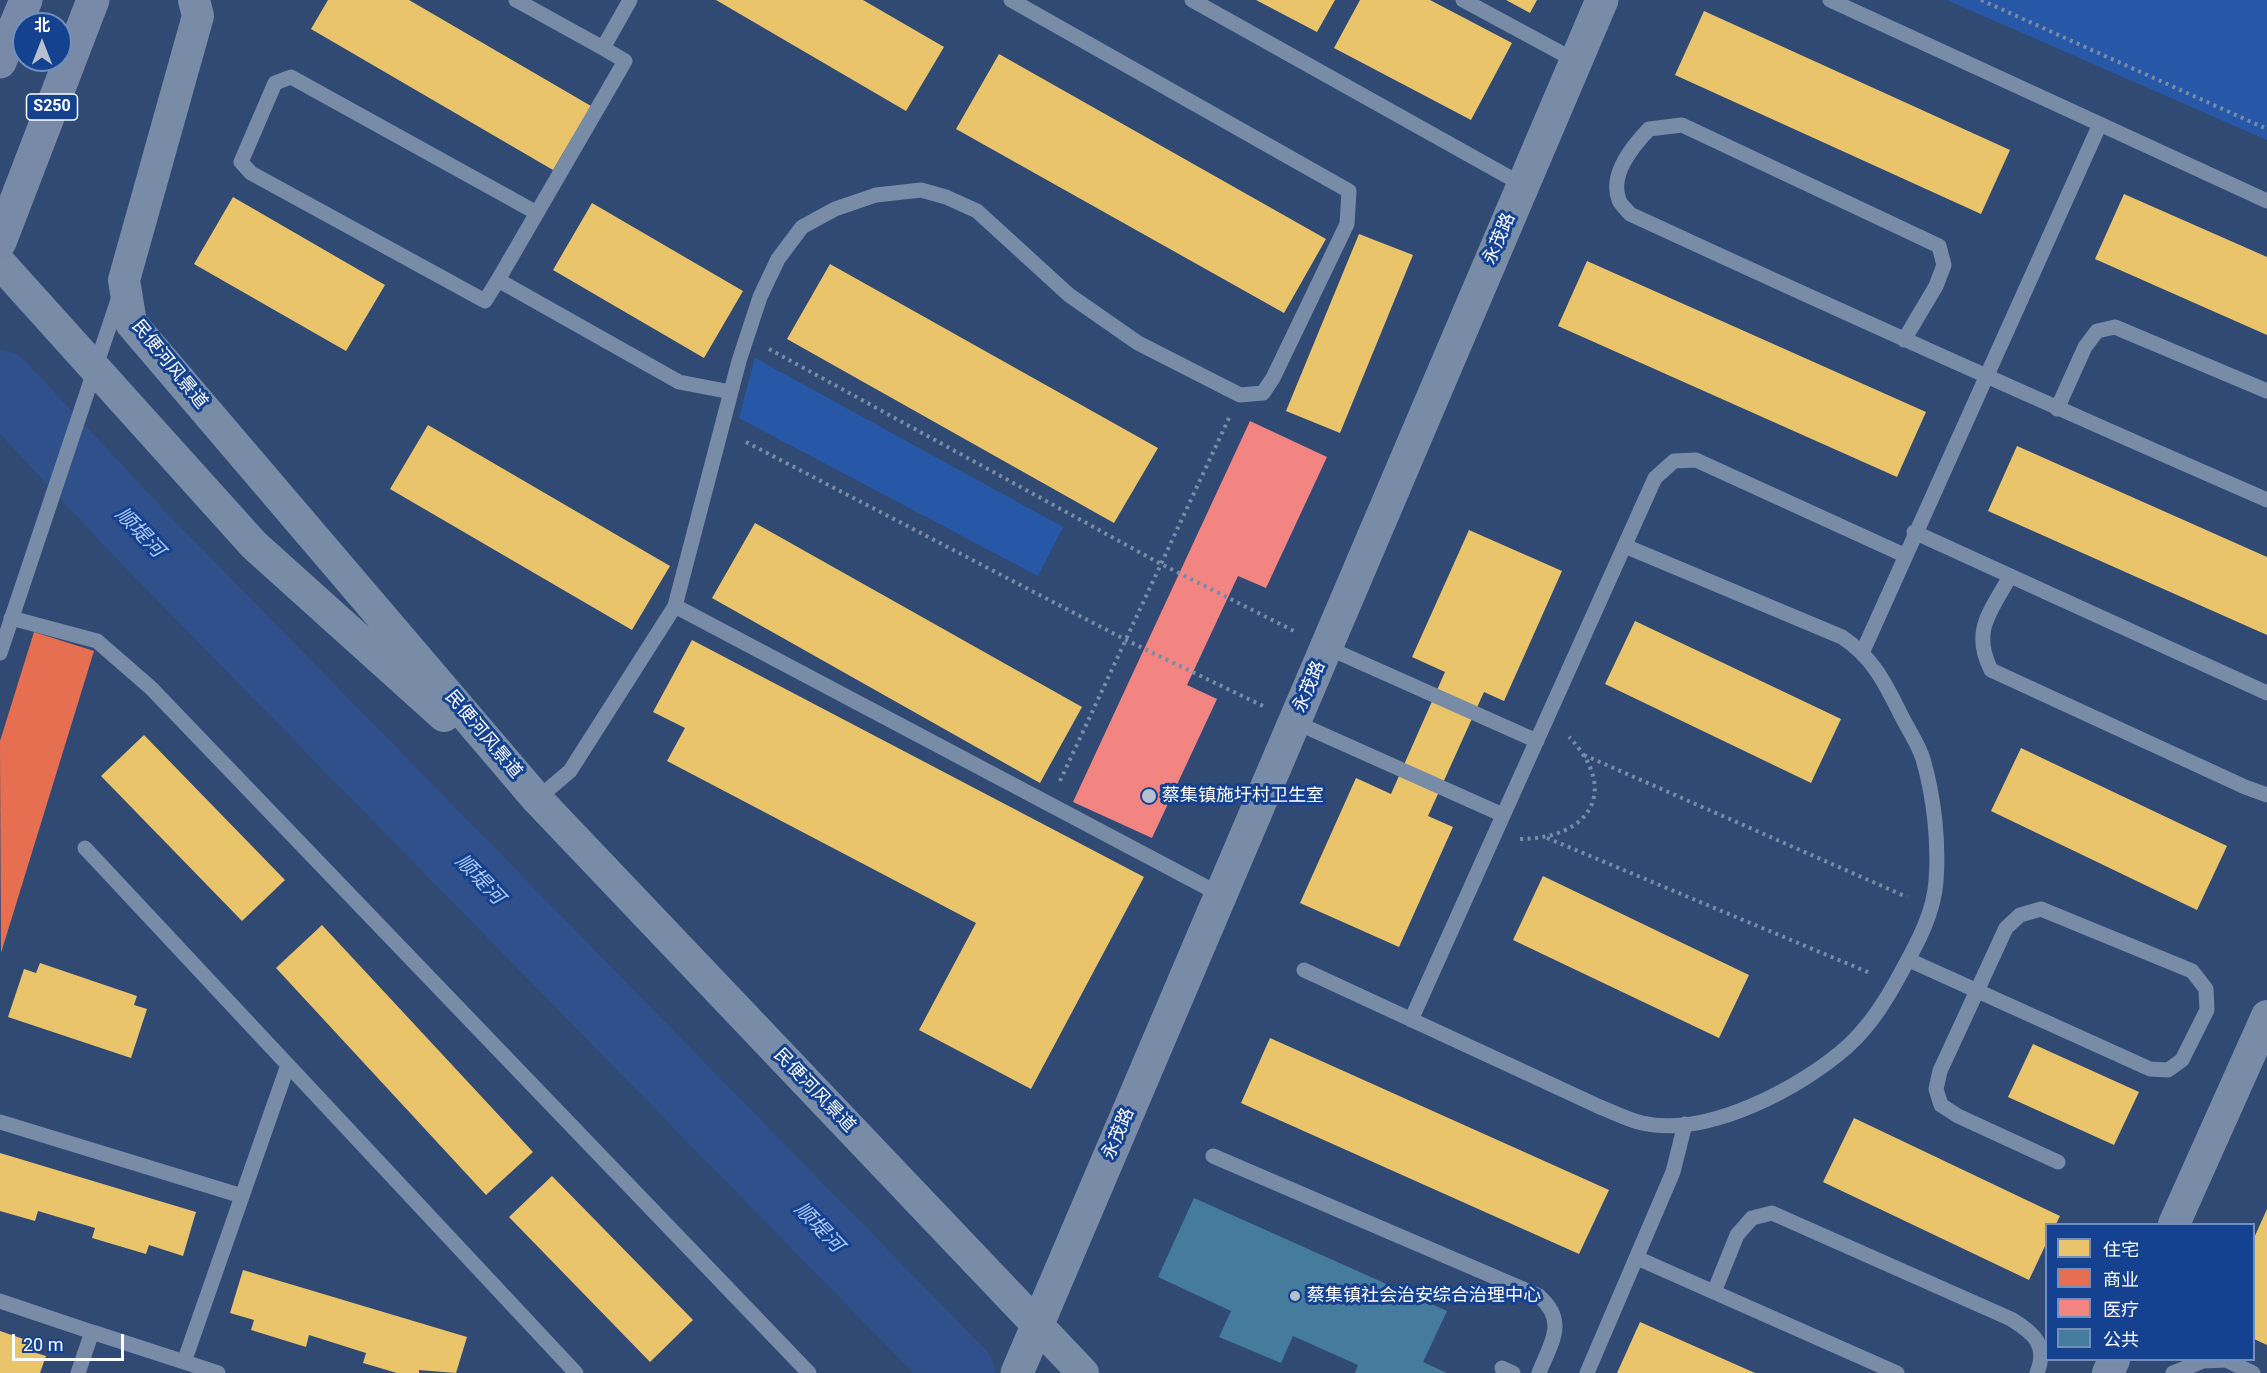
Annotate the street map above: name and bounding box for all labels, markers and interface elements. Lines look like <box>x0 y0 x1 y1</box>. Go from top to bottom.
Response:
north arrow <box>12 12 72 72</box>
text: 北 <box>34 16 50 35</box>
road number: S250 <box>26 94 78 120</box>
street label: 永茂路 <box>1480 210 1520 268</box>
street label: 民便河风景道 <box>127 316 211 414</box>
water label: 顺堤河 <box>110 503 168 563</box>
street label: 永茂路 <box>1290 658 1330 716</box>
street label: 民便河风景道 <box>440 687 526 783</box>
place label: 蔡集镇施圩村卫生室 <box>1162 785 1324 807</box>
marker: 蔡集镇施圩村卫生室 <box>1140 787 1158 805</box>
water label: 顺堤河 <box>450 850 508 910</box>
street label: 民便河风景道 <box>769 1045 859 1137</box>
street label: 永茂路 <box>1099 1105 1139 1163</box>
water label: 顺堤河 <box>789 1198 847 1258</box>
legend <box>2045 1223 2255 1361</box>
text: 住宅 <box>2103 1239 2139 1260</box>
text: 商业 <box>2103 1269 2139 1290</box>
place label: 蔡集镇社会治安综合治理中心 <box>1307 1285 1541 1307</box>
marker: 蔡集镇社会治安综合治理中心 <box>1288 1289 1302 1303</box>
text: 医疗 <box>2103 1299 2139 1320</box>
scale bar <box>15 1322 128 1360</box>
text: 公共 <box>2103 1329 2139 1350</box>
text: 20 m <box>23 1334 63 1355</box>

